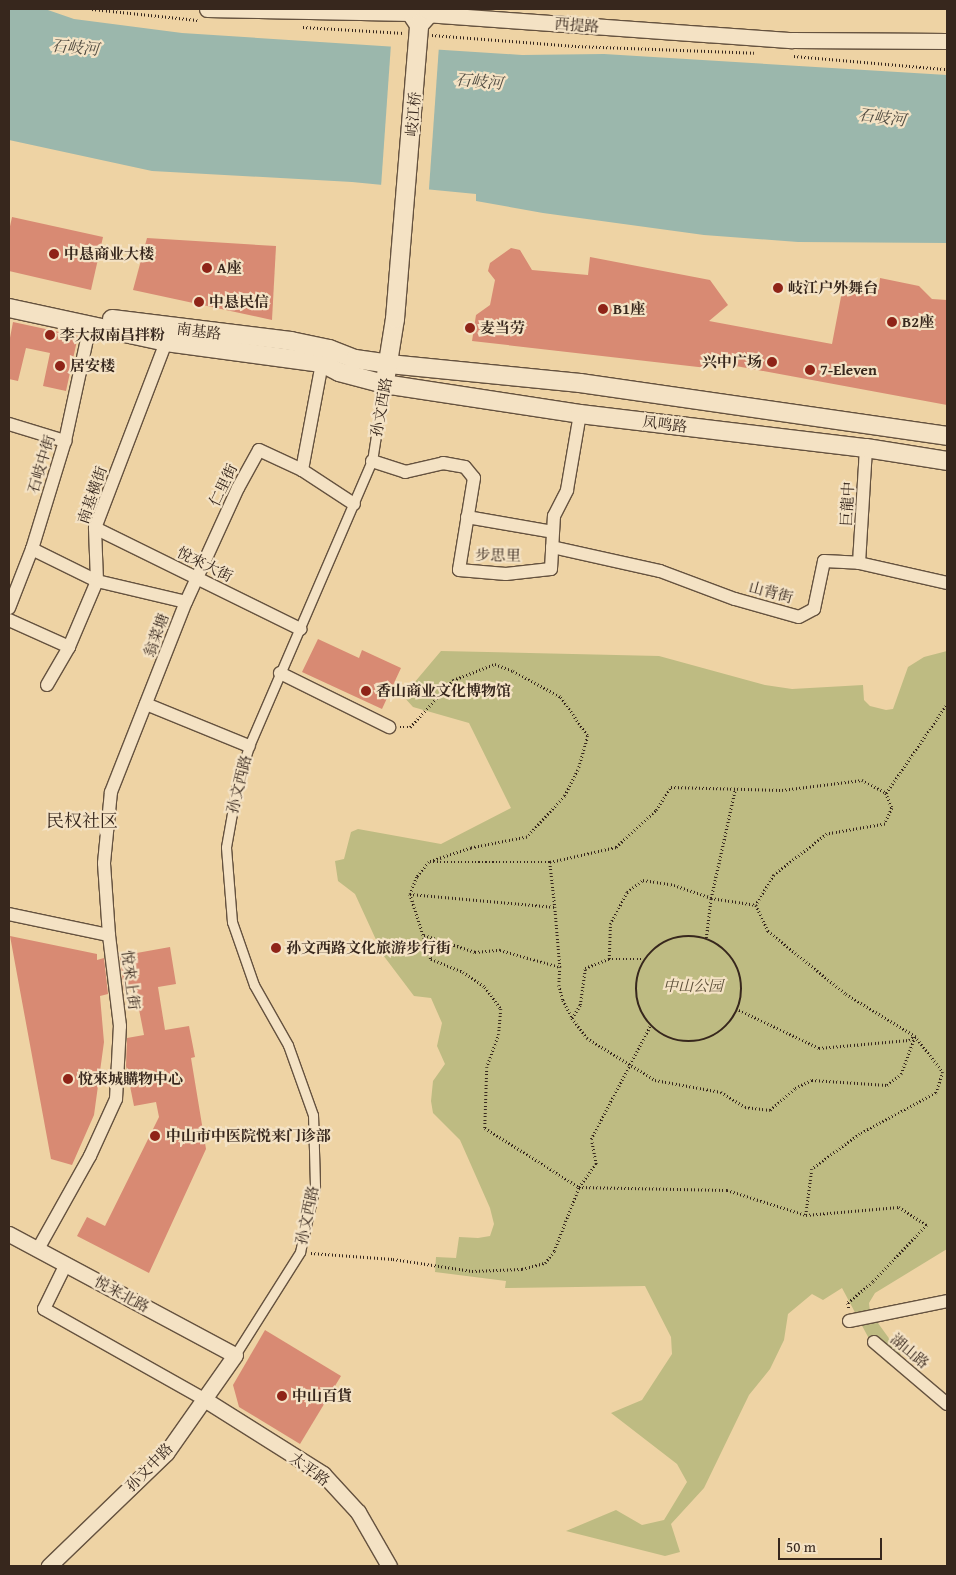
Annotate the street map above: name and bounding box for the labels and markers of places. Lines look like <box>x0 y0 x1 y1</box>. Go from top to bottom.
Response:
place label: 中恳商业大楼 <box>64 245 154 263</box>
marker: 中恳商业大楼 <box>48 248 60 260</box>
place label: A座 <box>217 259 242 277</box>
marker: A座 <box>201 262 213 274</box>
place label: 岐江户外舞台 <box>788 279 878 297</box>
marker: 岐江户外舞台 <box>772 282 784 294</box>
place label: 中恳民信 <box>209 293 269 311</box>
marker: 中恳民信 <box>193 296 205 308</box>
place label: B1座 <box>613 300 645 318</box>
marker: B1座 <box>597 303 609 315</box>
place label: B2座 <box>902 313 934 331</box>
marker: B2座 <box>886 316 898 328</box>
place label: 麦当劳 <box>480 319 525 337</box>
marker: 麦当劳 <box>464 322 476 334</box>
place label: 李大叔南昌拌粉 <box>60 326 165 344</box>
marker: 李大叔南昌拌粉 <box>44 329 56 341</box>
place label: 兴中广场 <box>702 353 762 371</box>
marker: 兴中广场 <box>766 356 778 368</box>
place label: 居安楼 <box>70 357 115 375</box>
marker: 居安楼 <box>54 360 66 372</box>
place label: 7-Eleven <box>820 361 877 379</box>
marker: 7-Eleven <box>804 364 816 376</box>
place label: 香山商业文化博物馆 <box>376 682 511 700</box>
marker: 香山商业文化博物馆 <box>360 685 372 697</box>
place label: 孙文西路文化旅游步行街 <box>286 939 451 957</box>
marker: 孙文西路文化旅游步行街 <box>270 942 282 954</box>
place label: 悅來城購物中心 <box>78 1070 183 1088</box>
marker: 悅來城購物中心 <box>62 1073 74 1085</box>
place label: 中山市中医院悦来门诊部 <box>166 1127 331 1145</box>
marker: 中山市中医院悦来门诊部 <box>148 1129 162 1143</box>
place label: 中山百貨 <box>292 1387 352 1405</box>
marker: 中山百貨 <box>276 1390 288 1402</box>

